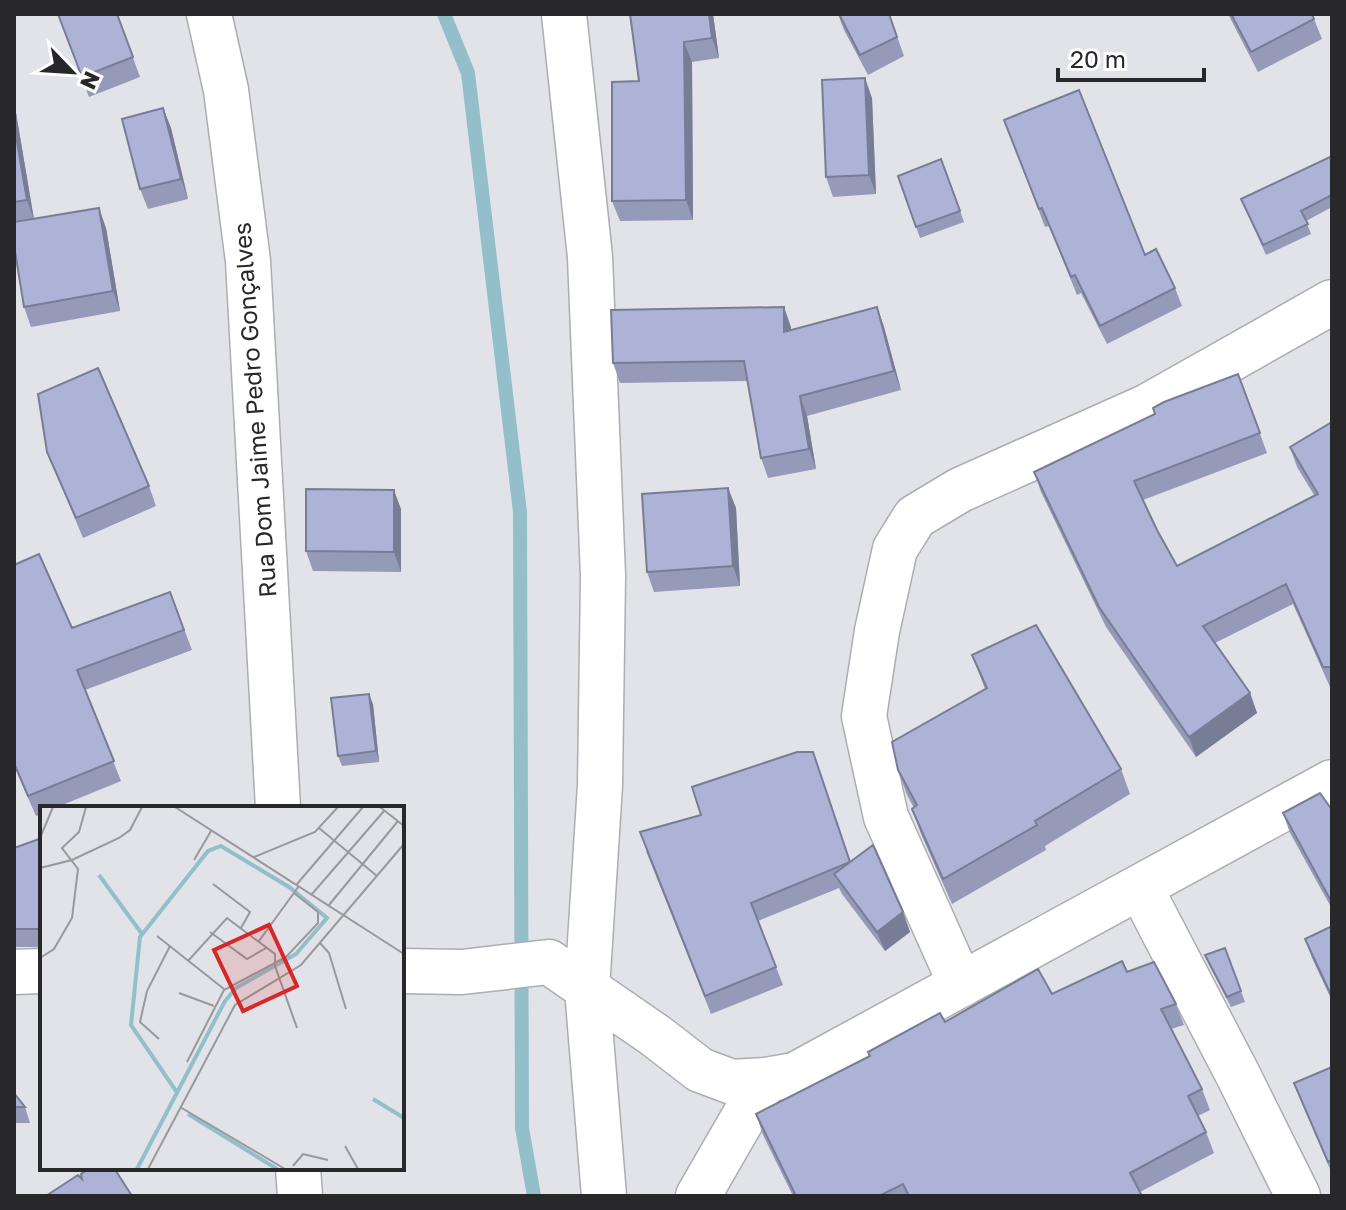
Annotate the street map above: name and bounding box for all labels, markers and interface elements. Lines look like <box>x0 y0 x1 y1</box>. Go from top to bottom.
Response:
north arrow <box>32 32 112 112</box>
scale bar <box>1058 32 1204 82</box>
text: 20 m <box>1070 44 1126 73</box>
text: N <box>75 67 106 94</box>
street label: Rua Dom Jaime Pedro Gonçalves <box>226 221 282 599</box>
inset map <box>40 806 404 1170</box>

